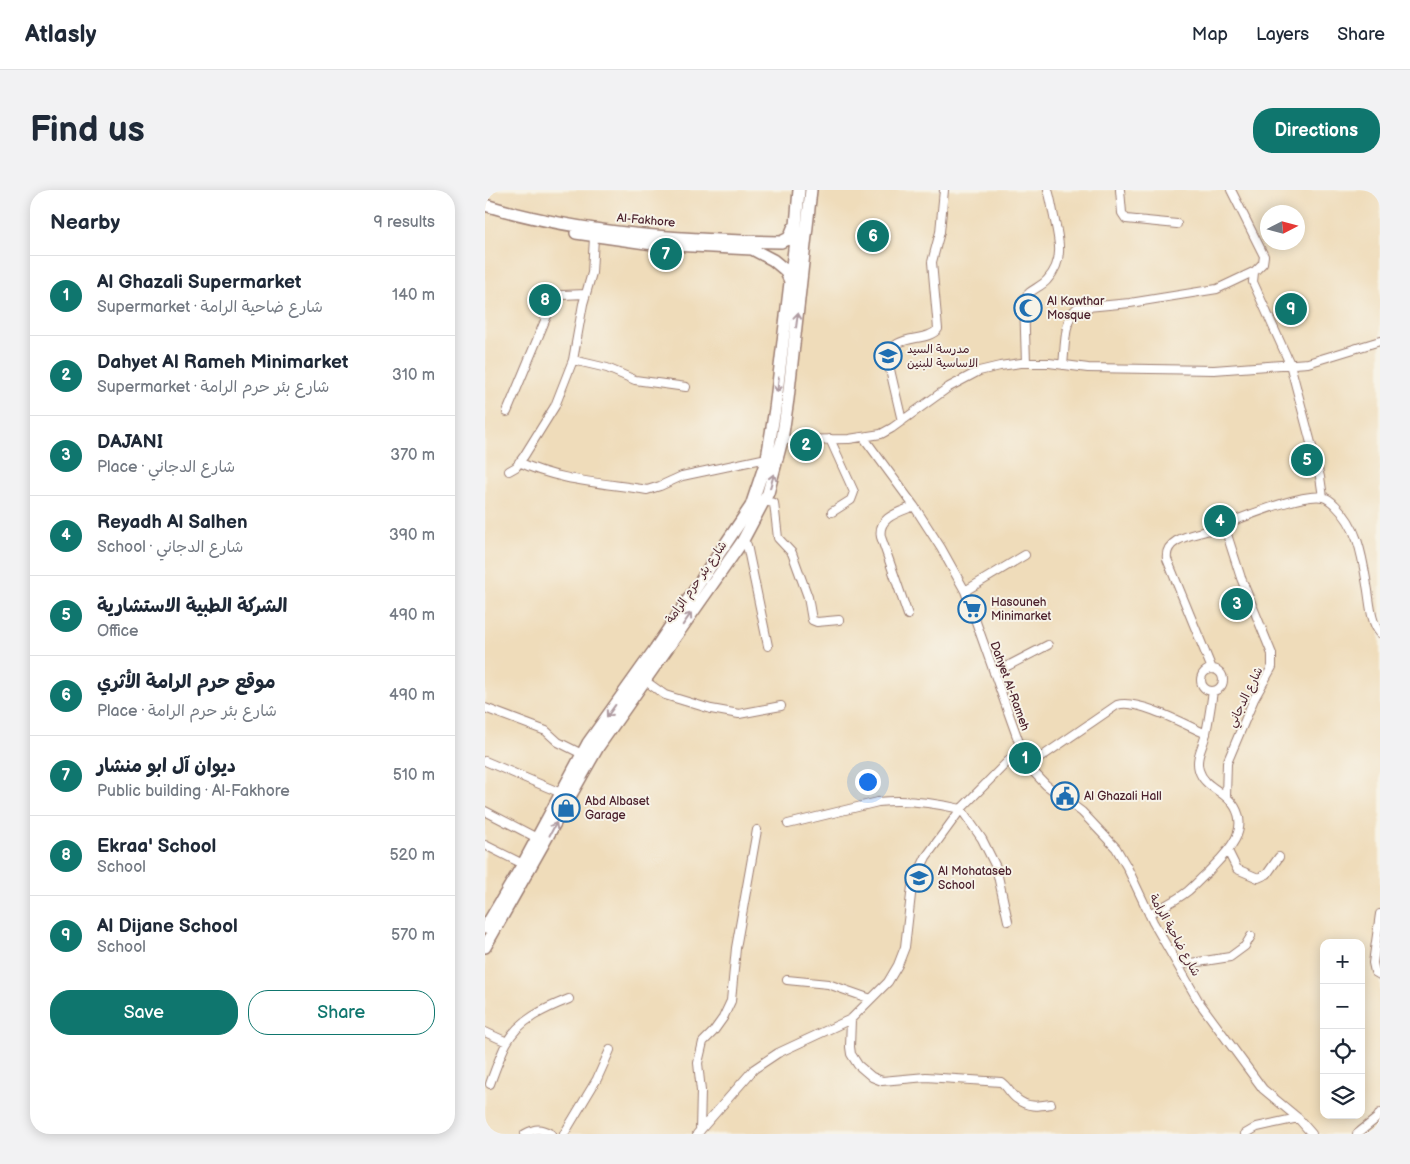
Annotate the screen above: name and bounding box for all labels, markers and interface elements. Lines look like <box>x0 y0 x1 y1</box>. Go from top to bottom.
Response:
text: Atlasly <box>25 20 96 49</box>
text: Map <box>1192 24 1228 45</box>
text: Layers <box>1256 24 1309 45</box>
text: Share <box>1337 24 1385 45</box>
button: Directions <box>1253 108 1380 153</box>
text: Find us <box>30 109 145 152</box>
north arrow <box>1260 205 1305 250</box>
text: Nearby <box>50 210 120 235</box>
street label: Al-Fakhore <box>616 210 676 231</box>
text: 9 results <box>373 213 435 232</box>
pin: 6 <box>857 217 889 255</box>
pin: 7 <box>650 235 682 273</box>
text: Al Ghazali Supermarket <box>97 271 301 294</box>
pin: 8 <box>529 281 561 319</box>
text: 1 <box>63 286 69 305</box>
text: 140 m <box>392 286 435 305</box>
pin: 9 <box>1275 290 1307 328</box>
mosque icon: Al Kawthar Mosque <box>1013 293 1043 323</box>
place label: Al Kawthar Mosque <box>1047 294 1105 323</box>
text: Supermarket · شارع ضاحية الرامة <box>97 298 323 317</box>
one-way arrow <box>792 313 802 329</box>
school or university icon: مدرسة السيد الاساسية للبنين <box>873 341 903 371</box>
place label: مدرسة السيد الاساسية للبنين <box>907 342 978 371</box>
text: Dahyet Al Rameh Minimarket <box>97 351 348 374</box>
text: 2 <box>61 366 71 385</box>
text: 310 m <box>392 366 435 385</box>
one-way arrow <box>773 376 783 392</box>
text: Supermarket · شارع بئر حرم الرامة <box>97 378 329 397</box>
pin: 2 <box>790 426 822 464</box>
text: DAJANI <box>97 431 163 454</box>
pin: 5 <box>1291 441 1323 479</box>
text: 3 <box>61 446 71 465</box>
text: 370 m <box>390 446 435 465</box>
text: Place · شارع الدجاني <box>97 458 235 477</box>
one-way arrow <box>768 473 778 489</box>
pin: 4 <box>1204 502 1236 540</box>
text: Reyadh Al Salhen <box>97 511 248 534</box>
text: 4 <box>61 526 71 545</box>
text: 390 m <box>389 526 435 545</box>
text: School · شارع الدجاني <box>97 538 243 557</box>
street label: شارع بئر حرم الرامة <box>663 538 731 627</box>
pin: 3 <box>1221 585 1253 623</box>
supermarket icon: Hasouneh Minimarket <box>957 594 987 624</box>
text: الشركة الطبية الاستشارية <box>97 595 287 618</box>
place label: Hasouneh Minimarket <box>991 595 1052 624</box>
text: 5 <box>61 606 71 625</box>
text: 490 m <box>389 606 435 625</box>
one-way arrow <box>682 612 692 626</box>
text: Office <box>97 622 139 641</box>
street label: Dahyet Al-Rameh <box>986 639 1033 733</box>
street label: شارع الدجاني <box>1224 665 1269 731</box>
text: موقع حرم الرامة الأثري <box>97 671 276 694</box>
text: 6 <box>61 686 71 705</box>
text: 490 m <box>389 686 435 705</box>
text: Place · شارع بئر حرم الرامة <box>97 702 277 721</box>
one-way arrow <box>606 704 616 718</box>
pin: 1 <box>1009 739 1041 777</box>
text: ديوان آل ابو منشار <box>97 755 236 778</box>
text: 7 <box>62 766 70 785</box>
text: 510 m <box>393 766 435 785</box>
your location <box>855 769 881 795</box>
public building icon: Al Ghazali Hall <box>1050 781 1080 811</box>
text: Public building · Al-Fakhore <box>97 782 290 801</box>
place label: Al Ghazali Hall <box>1084 789 1162 804</box>
shop icon: Abd Albaset Garage <box>551 793 581 823</box>
place label: Abd Albaset Garage <box>585 794 650 823</box>
one-way arrow <box>548 822 558 836</box>
text: Ekraa' School <box>97 835 216 858</box>
text: 8 <box>61 846 71 865</box>
text: 520 m <box>389 846 435 865</box>
text: School <box>97 858 146 877</box>
school or university icon: Al Mohataseb School <box>904 863 934 893</box>
place label: Al Mohataseb School <box>938 864 1012 893</box>
street label: شارع ضاحية الرامة <box>1145 891 1203 979</box>
text: Al Dijane School <box>97 915 238 938</box>
text: 9 <box>61 926 71 945</box>
text: 570 m <box>391 926 435 945</box>
text: School <box>97 938 146 957</box>
map controls <box>1320 939 1365 1119</box>
button: + <box>1320 939 1365 984</box>
button: − <box>1320 984 1365 1029</box>
button: Save <box>50 990 238 1035</box>
button: Share <box>248 990 435 1035</box>
button: locate <box>1320 1029 1365 1074</box>
button: layers <box>1320 1074 1365 1119</box>

